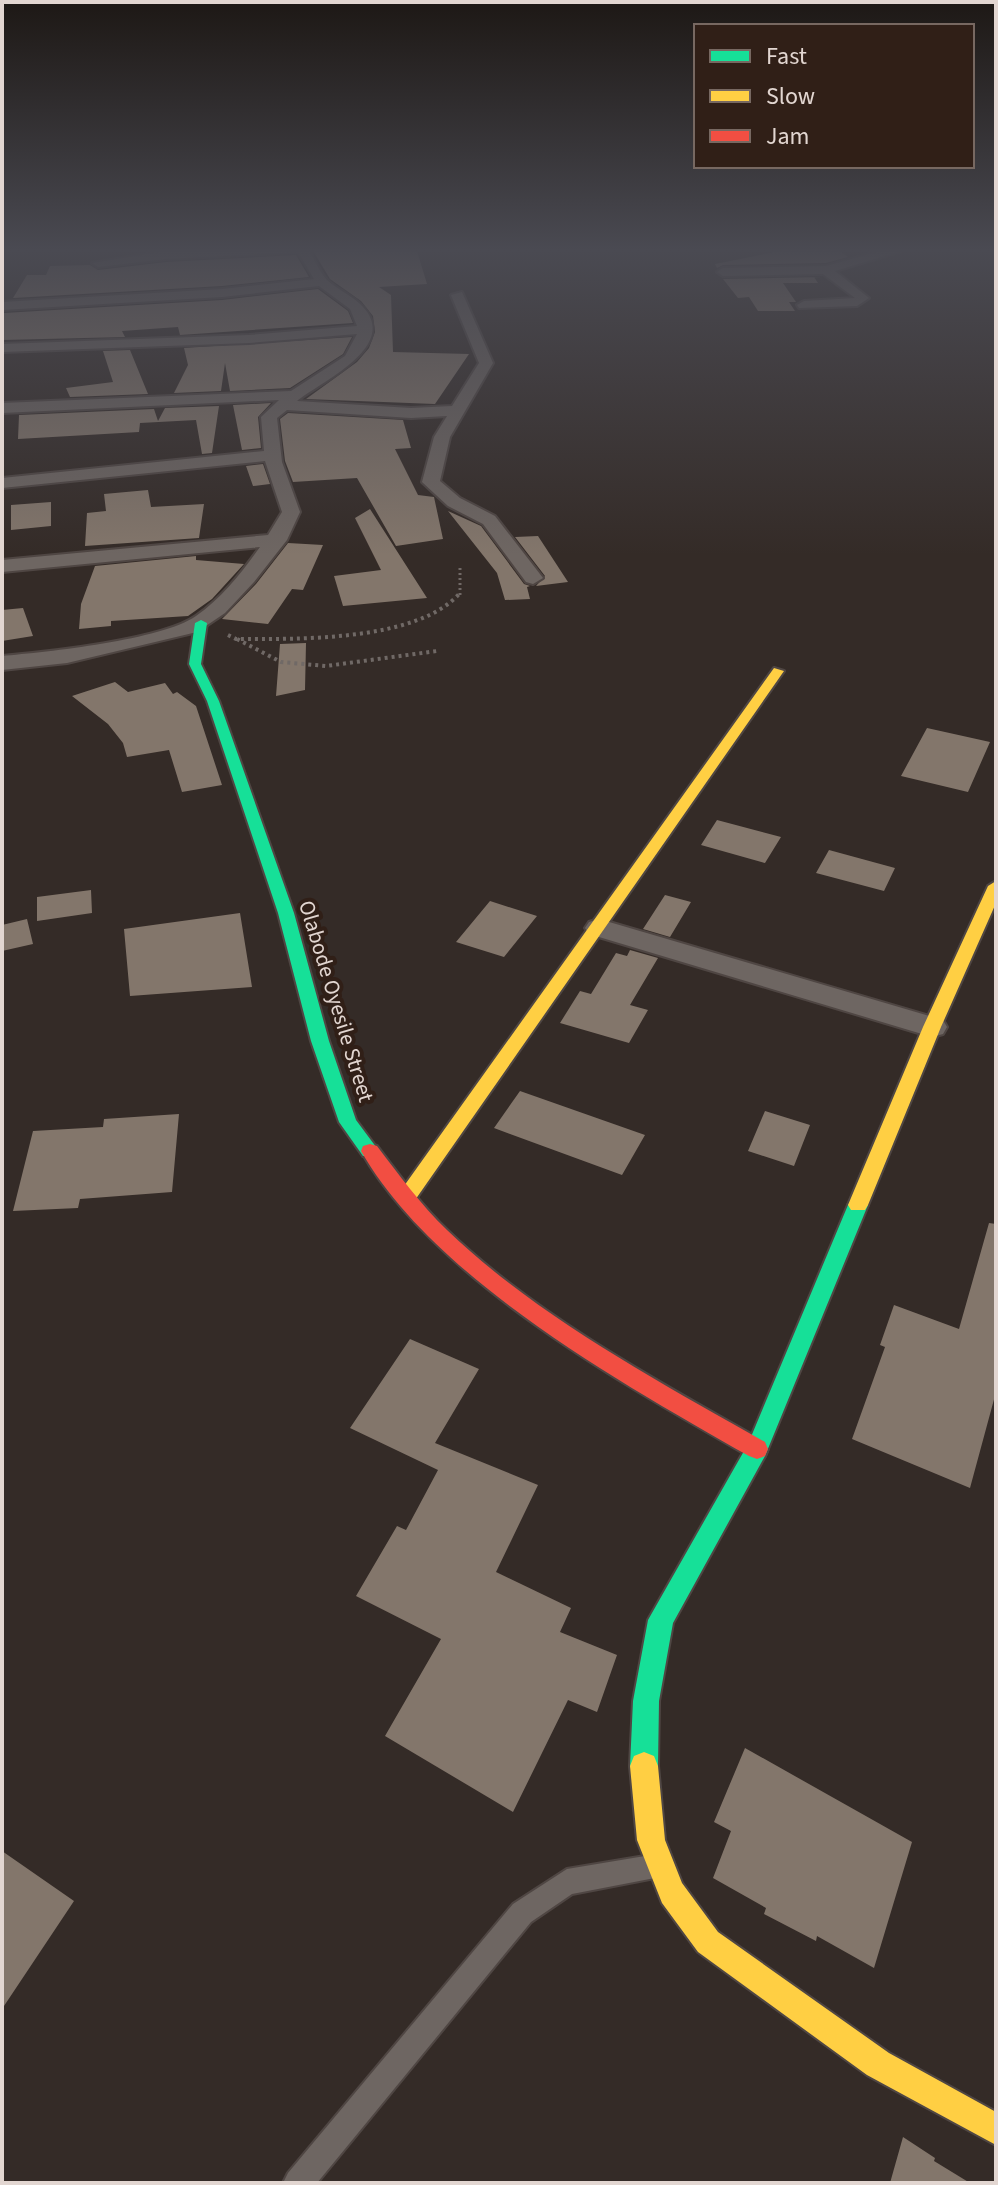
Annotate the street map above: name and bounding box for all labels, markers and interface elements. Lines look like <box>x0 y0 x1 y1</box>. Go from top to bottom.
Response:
legend <box>694 24 974 168</box>
text: Fast <box>766 39 807 74</box>
text: Slow <box>766 79 815 114</box>
text: Jam <box>766 119 810 154</box>
street label: Olabode Oyesile Street <box>290 897 382 1107</box>

